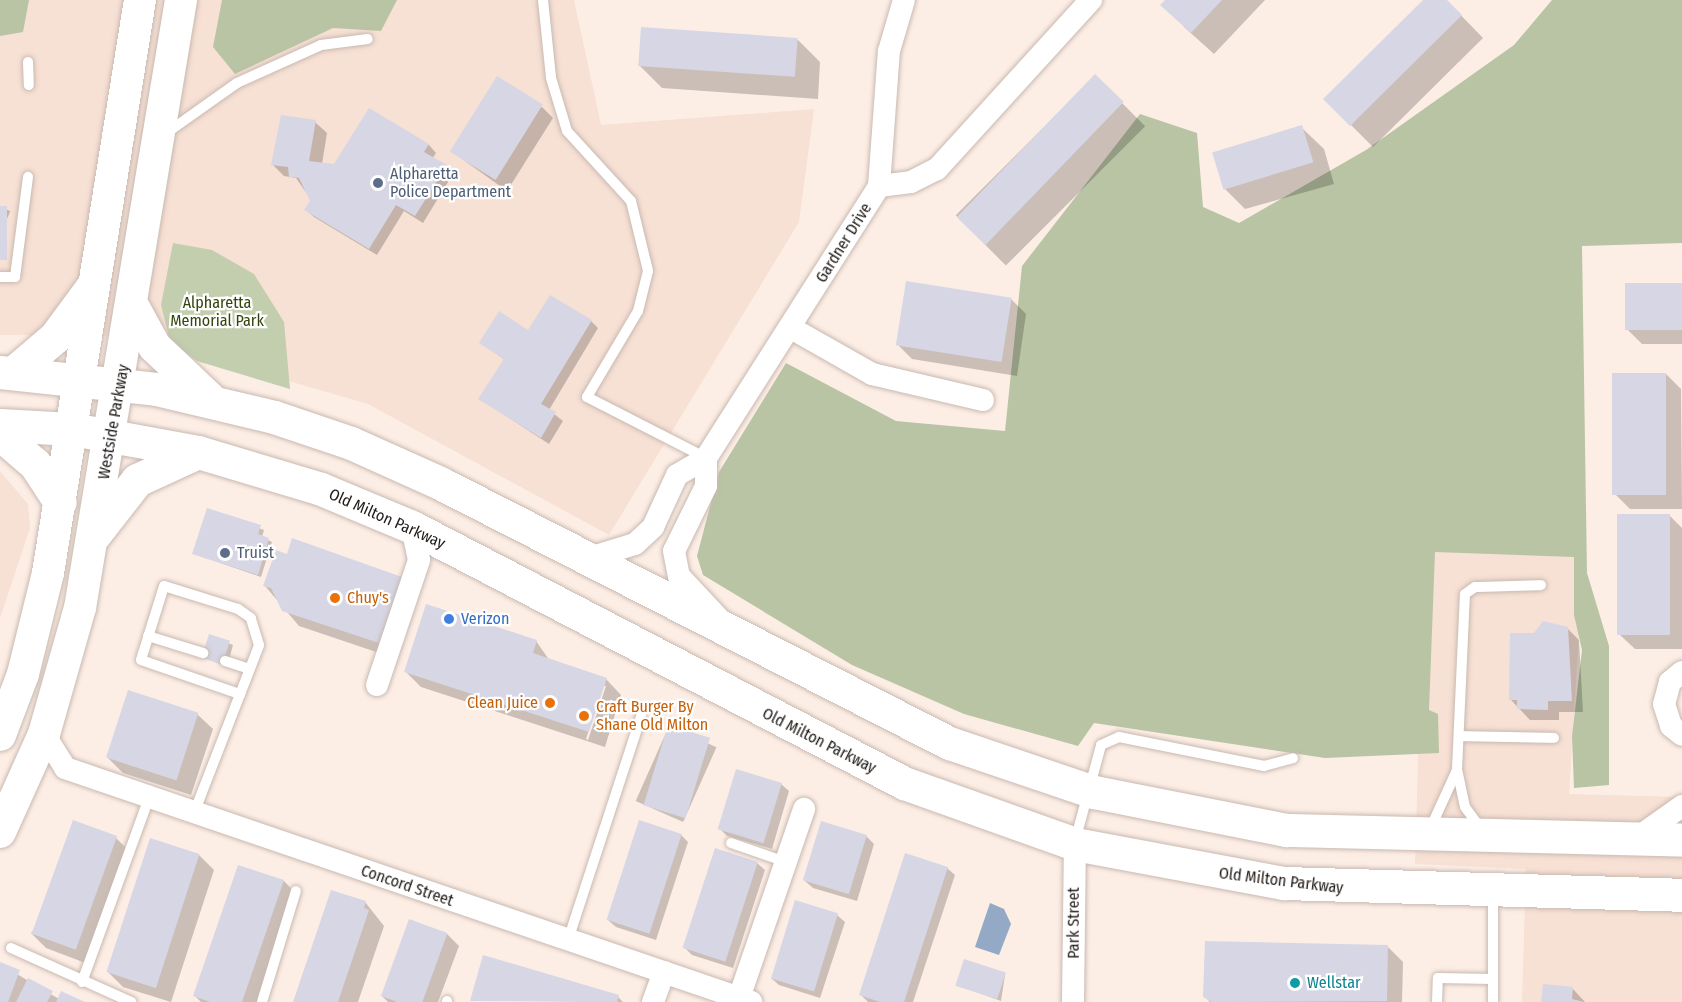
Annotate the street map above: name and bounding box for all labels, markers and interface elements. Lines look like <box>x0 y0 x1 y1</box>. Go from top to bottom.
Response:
place label: Alpharetta Police Department <box>390 164 511 202</box>
marker: Alpharetta Police Department <box>371 176 385 190</box>
street label: Gardner Drive <box>812 200 876 286</box>
park label: Alpharetta Memorial Park <box>170 293 264 331</box>
street label: Westside Parkway <box>94 363 134 481</box>
street label: Old Milton Parkway <box>326 485 448 553</box>
place label: Truist <box>237 543 274 563</box>
marker: Truist <box>218 546 232 560</box>
place label: Chuy's <box>347 588 389 608</box>
marker: Chuy's <box>328 591 342 605</box>
place label: Verizon <box>461 609 509 629</box>
marker: Verizon <box>442 612 456 626</box>
place label: Clean Juice <box>467 693 538 713</box>
marker: Clean Juice <box>543 696 557 710</box>
place label: Craft Burger By Shane Old Milton <box>596 697 708 735</box>
street label: Old Milton Parkway <box>759 704 879 778</box>
marker: Craft Burger By Shane Old Milton <box>577 709 591 723</box>
street label: Concord Street <box>358 861 456 911</box>
street label: Old Milton Parkway <box>1218 864 1344 898</box>
street label: Park Street <box>1064 887 1084 959</box>
place label: Wellstar <box>1307 973 1361 993</box>
marker: Wellstar <box>1288 976 1302 990</box>

